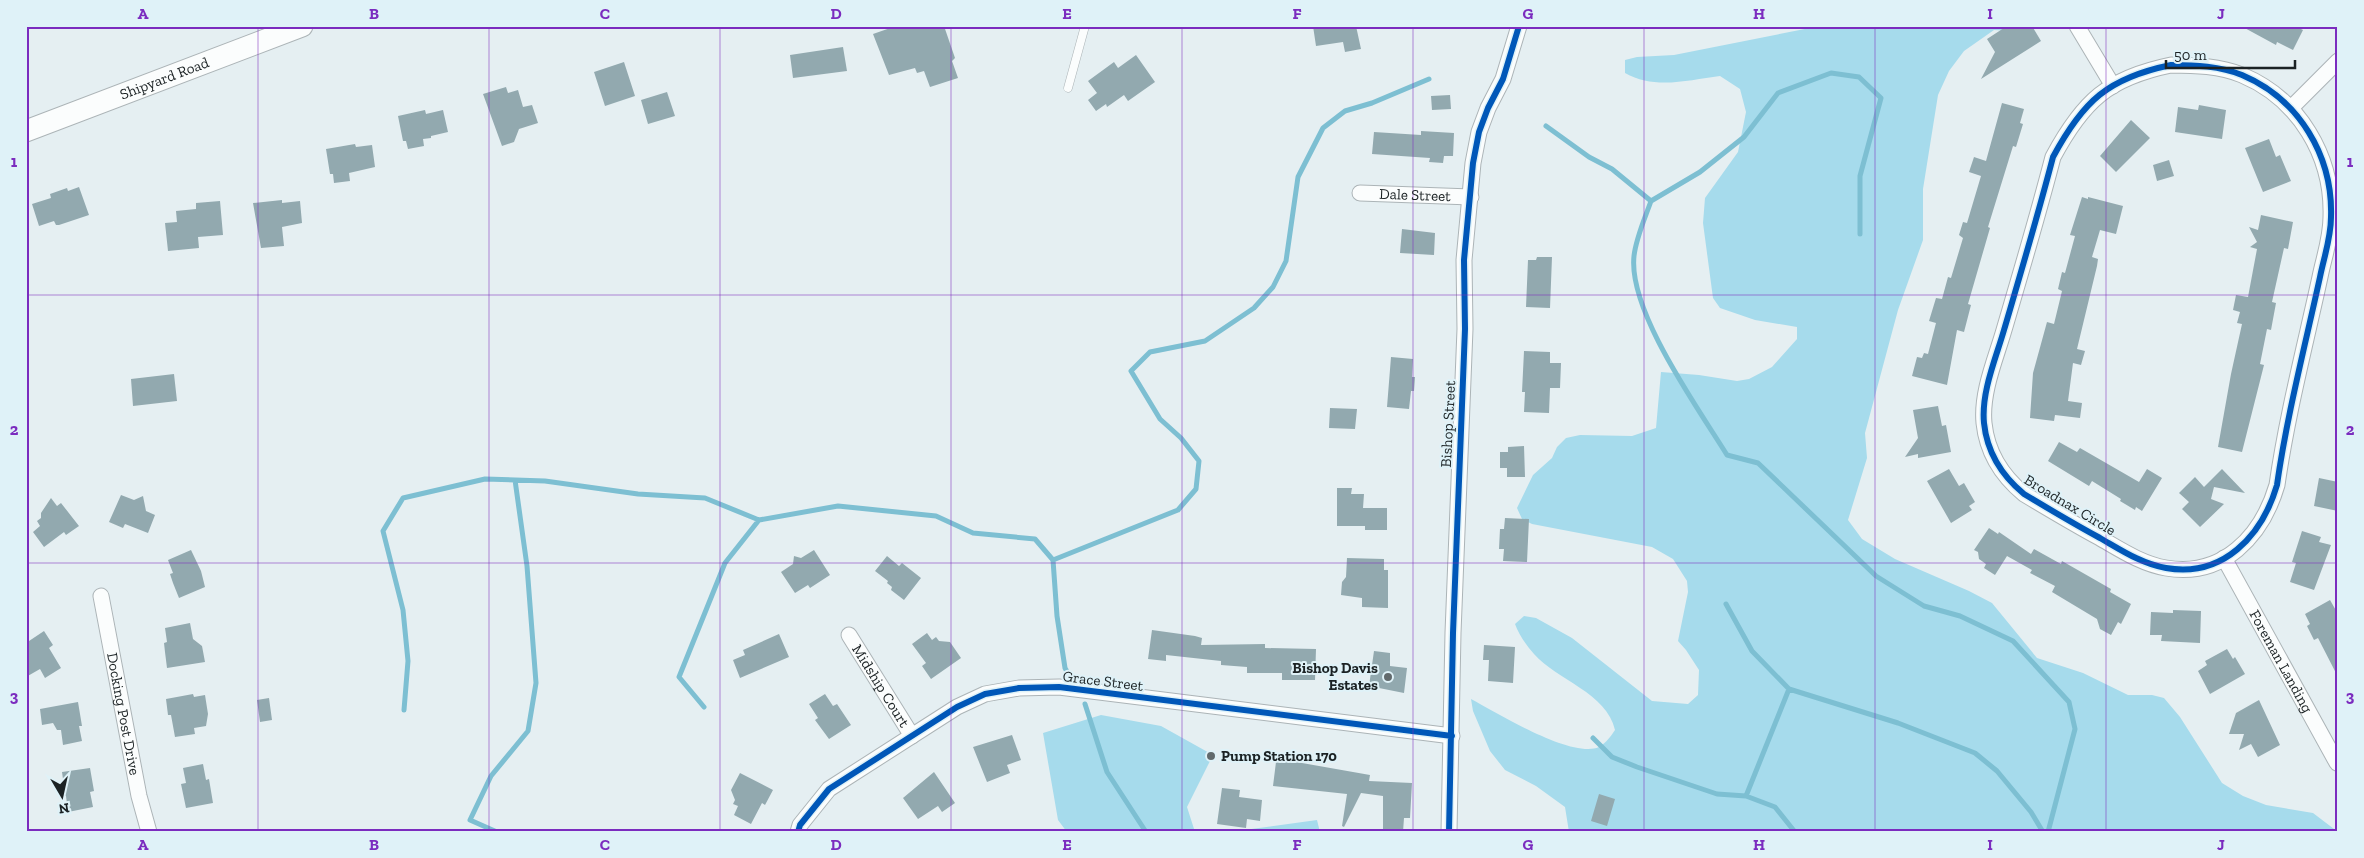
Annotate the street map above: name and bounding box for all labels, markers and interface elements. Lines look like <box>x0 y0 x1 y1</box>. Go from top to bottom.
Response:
text: A <box>138 4 149 23</box>
text: B <box>369 4 379 23</box>
text: C <box>600 4 610 23</box>
text: D <box>830 4 842 23</box>
text: E <box>1062 4 1072 23</box>
text: F <box>1292 4 1302 23</box>
text: G <box>1523 4 1534 23</box>
text: H <box>1753 4 1765 23</box>
text: I <box>1987 4 1993 23</box>
text: J <box>2217 4 2225 23</box>
scale bar <box>2166 38 2295 70</box>
text: 50 m <box>2174 46 2207 64</box>
street label: Shipyard Road <box>117 53 212 103</box>
text: 1 <box>11 152 18 171</box>
text: 1 <box>2347 152 2354 171</box>
street label: Dale Street <box>1379 185 1452 205</box>
street label: Bishop Street <box>1437 380 1459 468</box>
text: 2 <box>10 420 19 439</box>
text: 2 <box>2346 420 2355 439</box>
street label: Broadnax Circle <box>2021 471 2119 539</box>
street label: Foreman Landing <box>2245 607 2317 716</box>
street label: Midship Court <box>848 641 914 731</box>
street label: Docking Post Drive <box>103 651 144 777</box>
place label: Bishop Davis Estates <box>1292 659 1378 694</box>
street label: Grace Street <box>1062 667 1145 695</box>
marker: Bishop Davis Estates <box>1382 671 1394 683</box>
text: 3 <box>10 687 19 706</box>
text: 3 <box>2346 687 2355 706</box>
place label: Pump Station 170 <box>1221 747 1337 765</box>
marker: Pump Station 170 <box>1205 750 1217 762</box>
north arrow <box>38 770 88 820</box>
text: N <box>57 799 71 818</box>
text: A <box>138 835 149 854</box>
text: B <box>369 835 379 854</box>
text: C <box>600 835 610 854</box>
text: D <box>830 835 842 854</box>
text: E <box>1062 835 1072 854</box>
text: F <box>1292 835 1302 854</box>
text: G <box>1523 835 1534 854</box>
text: H <box>1753 835 1765 854</box>
text: I <box>1987 835 1993 854</box>
text: J <box>2217 835 2225 854</box>

